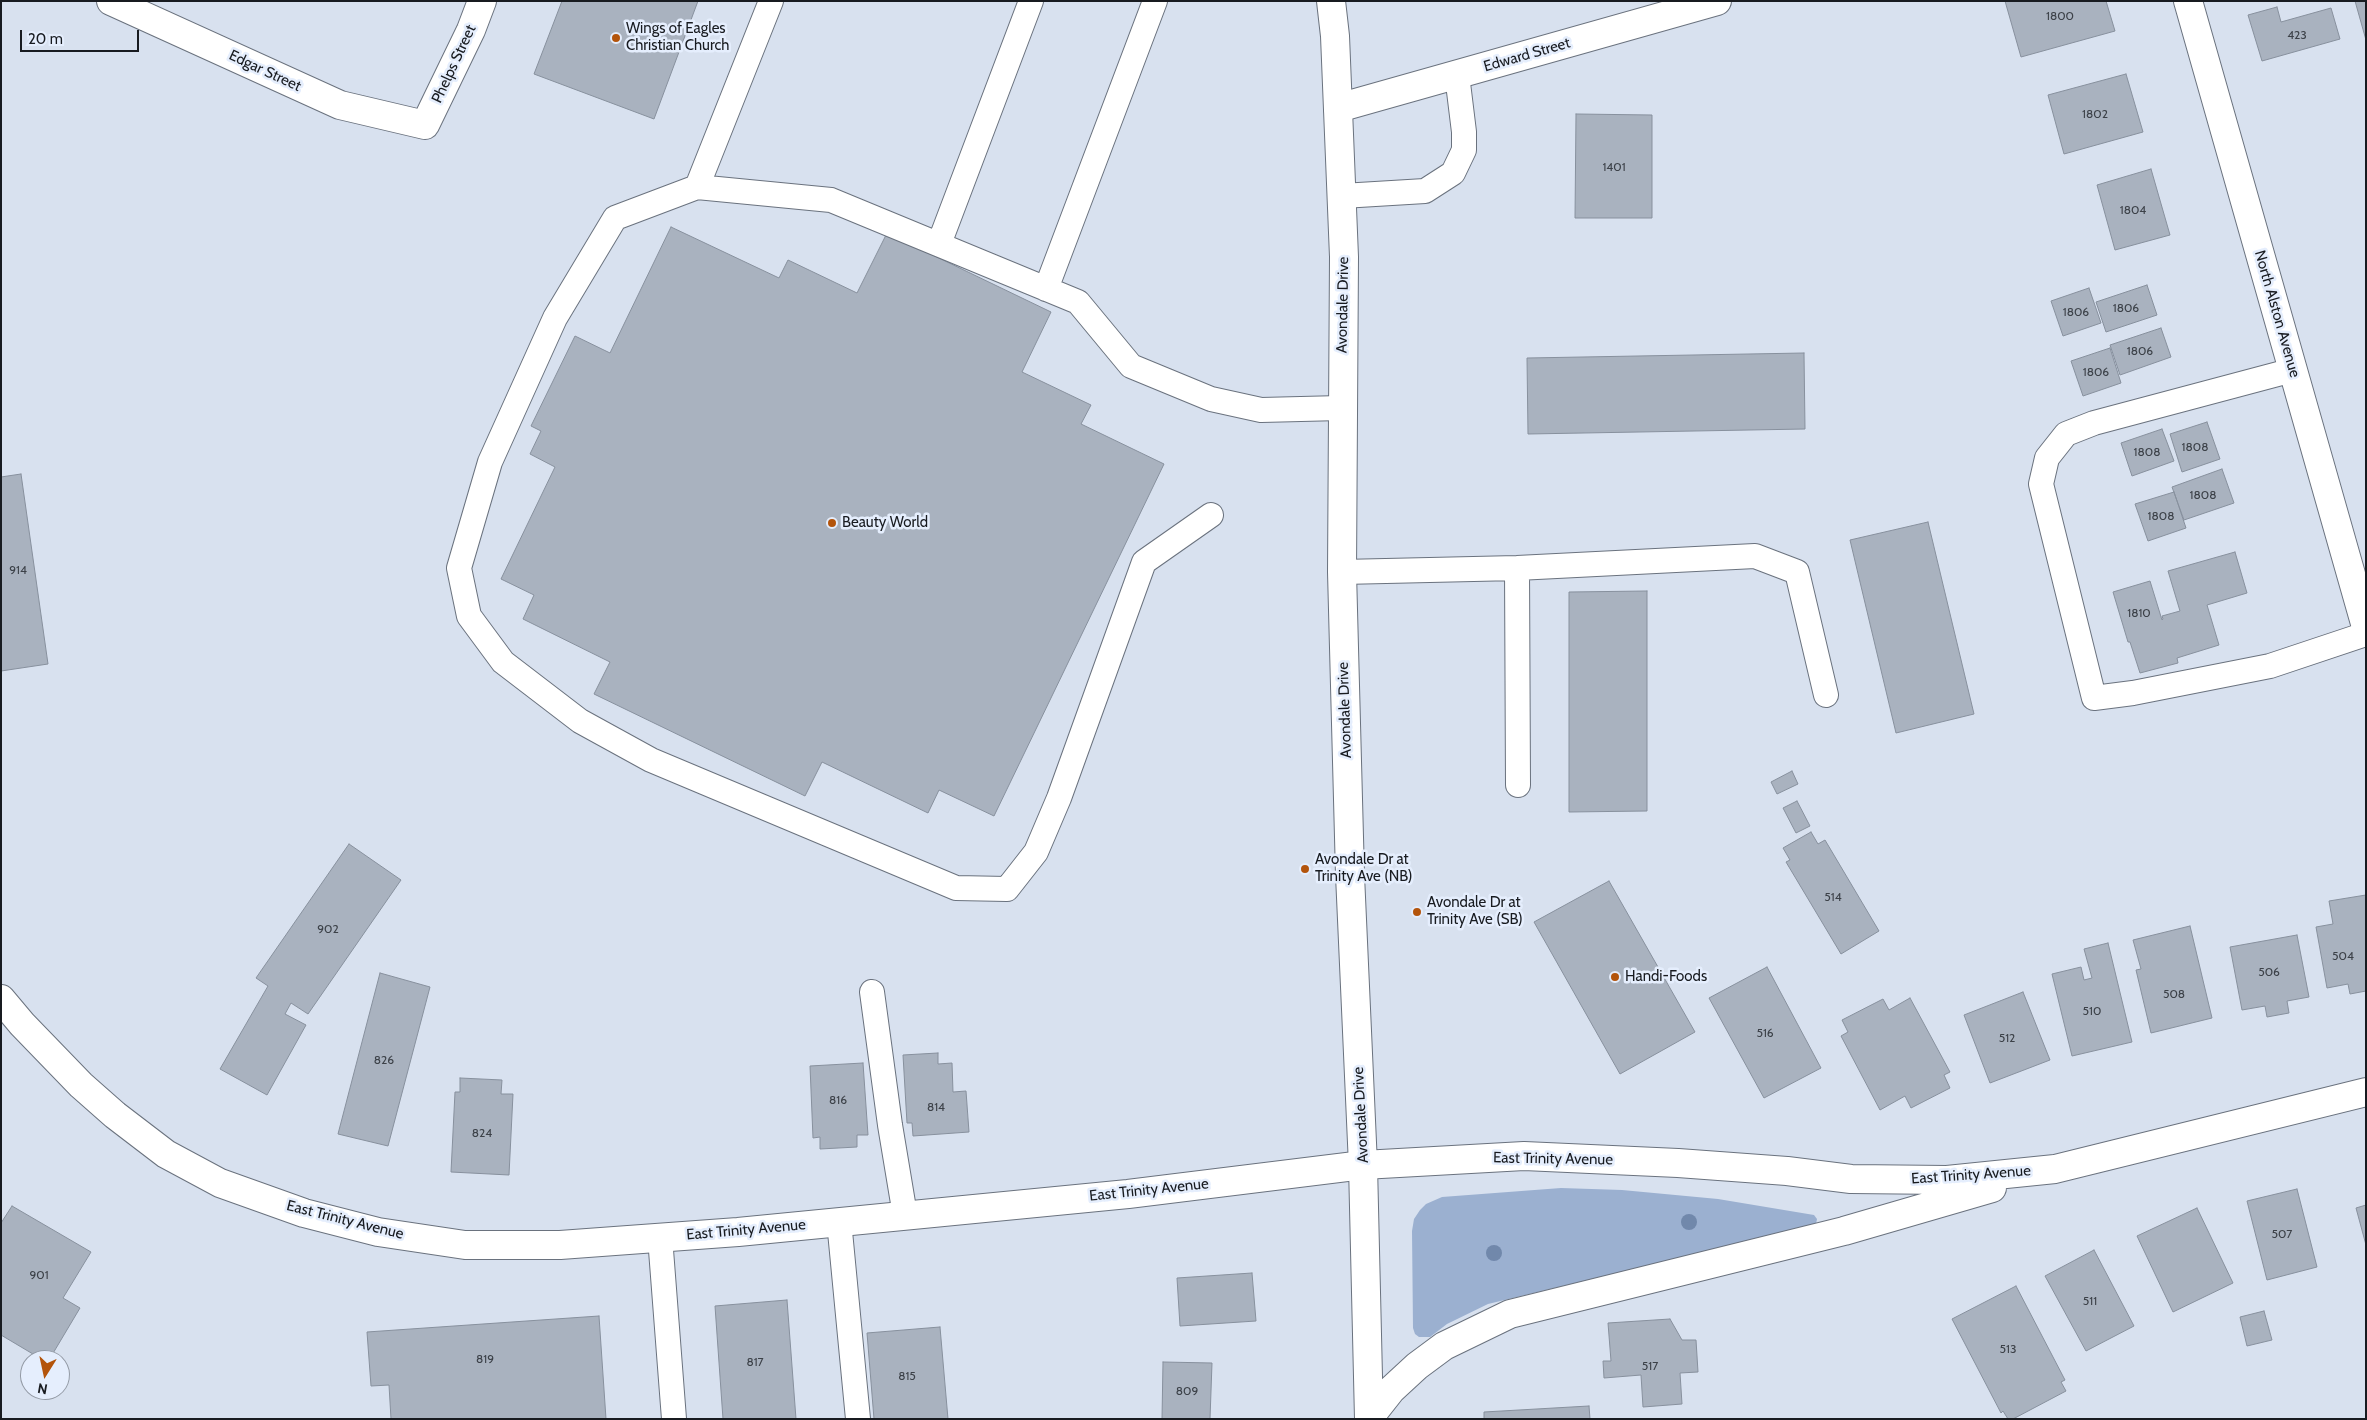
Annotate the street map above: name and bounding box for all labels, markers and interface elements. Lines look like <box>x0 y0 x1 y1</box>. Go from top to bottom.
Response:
house number: 1800 <box>2046 9 2074 23</box>
scale bar <box>22 20 141 52</box>
place label: Wings of Eagles Christian Church <box>626 20 729 55</box>
street label: Phelps Street <box>428 22 480 106</box>
house number: 423 <box>2287 28 2307 42</box>
text: 20 m <box>28 30 63 48</box>
marker: Wings of Eagles Christian Church <box>610 32 622 44</box>
street label: Edward Street <box>1482 34 1572 76</box>
street label: Edgar Street <box>226 46 304 96</box>
house number: 1802 <box>2082 107 2108 121</box>
house number: 1401 <box>1602 160 1626 174</box>
house number: 1804 <box>2120 203 2146 217</box>
street label: North Alston Avenue <box>2250 248 2304 380</box>
street label: Avondale Drive <box>1333 257 1353 353</box>
house number: 1806 <box>2113 301 2139 315</box>
house number: 1806 <box>2063 305 2089 319</box>
house number: 1806 <box>2127 344 2153 358</box>
house number: 1806 <box>2083 365 2109 379</box>
house number: 1808 <box>2182 440 2208 454</box>
house number: 1808 <box>2134 445 2160 459</box>
house number: 1808 <box>2190 488 2216 502</box>
house number: 1808 <box>2148 509 2174 523</box>
place label: Beauty World <box>842 514 928 532</box>
marker: Beauty World <box>826 517 838 529</box>
house number: 914 <box>9 563 27 577</box>
house number: 1810 <box>2127 606 2151 620</box>
street label: Avondale Drive <box>1334 662 1356 758</box>
place label: Avondale Dr at Trinity Ave (NB) <box>1315 851 1413 886</box>
marker: Avondale Dr at Trinity Ave (NB) <box>1299 863 1311 875</box>
house number: 514 <box>1824 890 1842 904</box>
place label: Avondale Dr at Trinity Ave (SB) <box>1427 894 1523 929</box>
marker: Avondale Dr at Trinity Ave (SB) <box>1411 906 1423 918</box>
house number: 902 <box>317 922 339 936</box>
house number: 504 <box>2332 949 2354 963</box>
house number: 506 <box>2258 965 2280 979</box>
place label: Handi-Foods <box>1625 968 1707 986</box>
marker: Handi-Foods <box>1609 971 1621 983</box>
house number: 508 <box>2163 987 2185 1001</box>
house number: 510 <box>2083 1004 2101 1018</box>
house number: 516 <box>1756 1026 1774 1040</box>
house number: 512 <box>1999 1031 2015 1045</box>
house number: 826 <box>374 1053 394 1067</box>
street label: Avondale Drive <box>1349 1066 1373 1164</box>
house number: 816 <box>829 1093 847 1107</box>
house number: 814 <box>927 1100 945 1114</box>
house number: 824 <box>472 1126 492 1140</box>
street label: East Trinity Avenue <box>1493 1149 1613 1169</box>
street label: East Trinity Avenue <box>1911 1162 2031 1188</box>
street label: East Trinity Avenue <box>1088 1175 1210 1205</box>
street label: East Trinity Avenue <box>285 1197 405 1243</box>
street label: East Trinity Avenue <box>686 1216 806 1244</box>
house number: 507 <box>2272 1227 2292 1241</box>
house number: 901 <box>29 1268 49 1282</box>
house number: 511 <box>2083 1294 2097 1308</box>
house number: 513 <box>2000 1342 2016 1356</box>
north arrow <box>20 1350 70 1400</box>
house number: 819 <box>476 1352 494 1366</box>
house number: 817 <box>746 1355 764 1369</box>
house number: 517 <box>1642 1359 1658 1373</box>
house number: 815 <box>898 1369 916 1383</box>
text: N <box>36 1379 49 1399</box>
house number: 809 <box>1176 1384 1198 1398</box>

